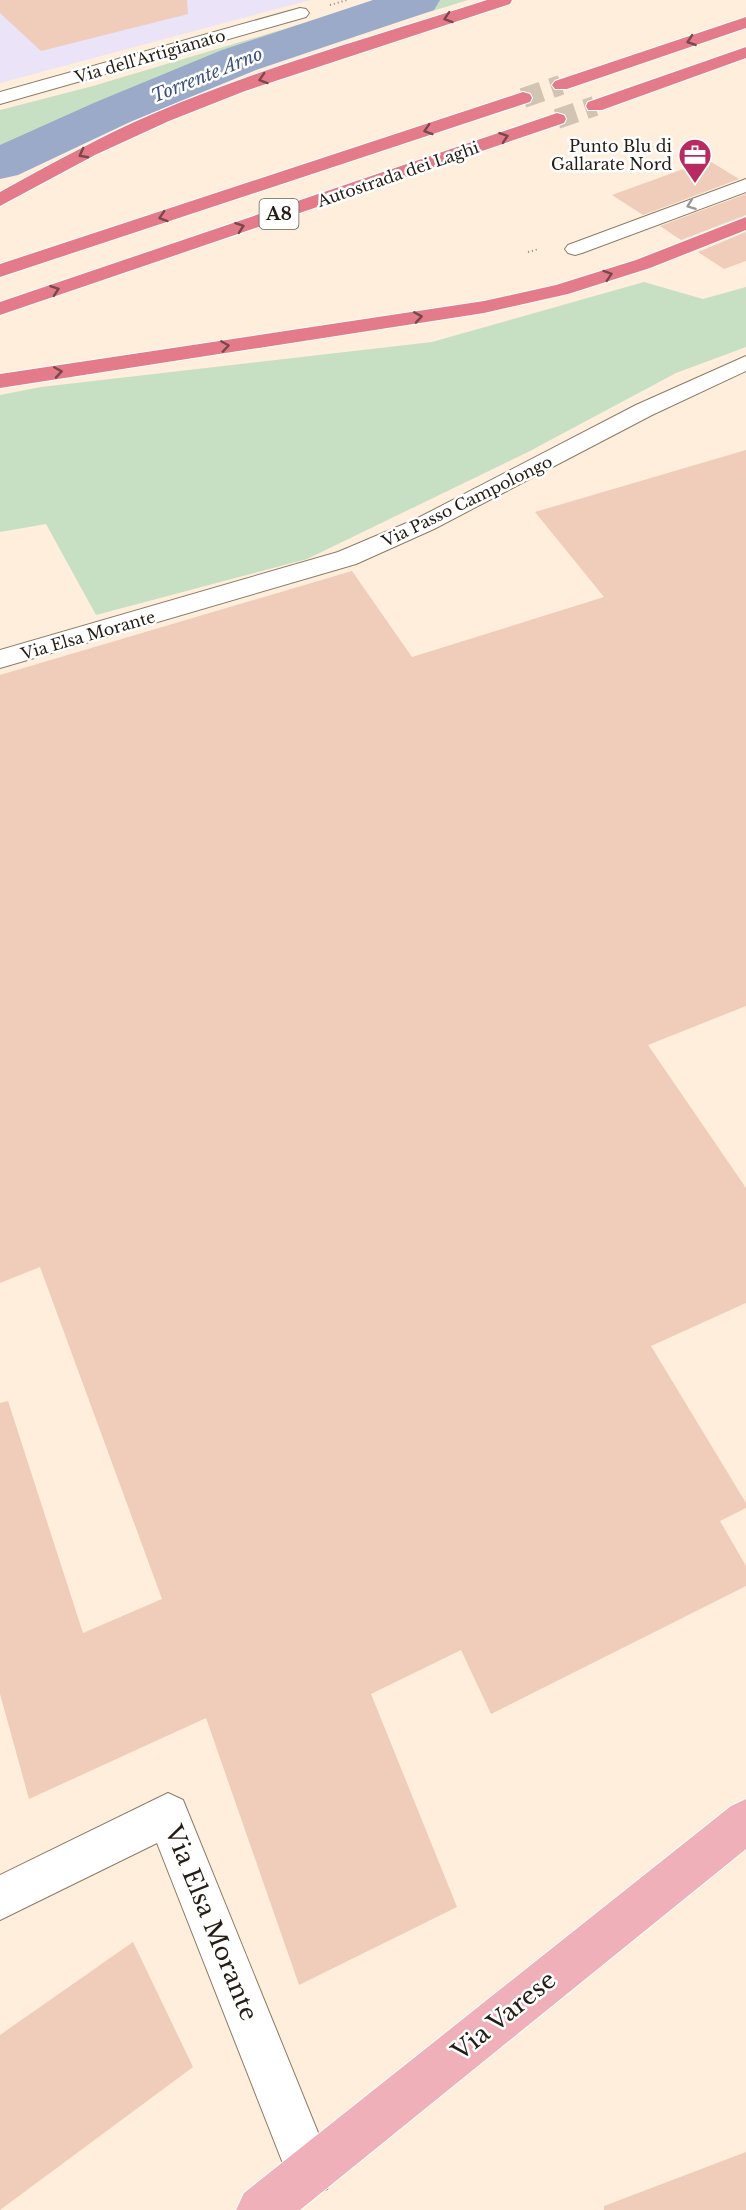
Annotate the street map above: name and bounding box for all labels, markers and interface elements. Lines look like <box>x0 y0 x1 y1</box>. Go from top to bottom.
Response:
one-way arrow <box>443 10 454 23</box>
street label: Via dell'Artigianato <box>71 25 228 87</box>
one-way arrow <box>686 34 697 47</box>
water label: Torrente Arno <box>148 43 266 107</box>
one-way arrow <box>258 72 269 84</box>
one-way arrow <box>423 122 434 135</box>
one-way arrow <box>498 132 509 145</box>
place label: Punto Blu di Gallarate Nord <box>551 136 673 174</box>
street label: Autostrada dei Laghi <box>314 137 482 211</box>
office icon: Punto Blu di Gallarate Nord <box>677 137 713 184</box>
one-way arrow <box>79 147 90 158</box>
one-way arrow <box>686 197 697 210</box>
road number: A8 <box>260 199 298 229</box>
one-way arrow <box>158 210 169 222</box>
one-way arrow <box>234 222 245 235</box>
one-way arrow <box>602 269 613 282</box>
one-way arrow <box>49 284 60 297</box>
one-way arrow <box>414 312 423 324</box>
one-way arrow <box>221 340 230 352</box>
one-way arrow <box>53 366 62 378</box>
street label: Via Passo Campolongo <box>378 451 556 551</box>
street label: Via Elsa Morante <box>18 606 157 664</box>
street label: Via Elsa Morante <box>159 1820 264 2025</box>
street label: Via Varese <box>445 1965 561 2067</box>

